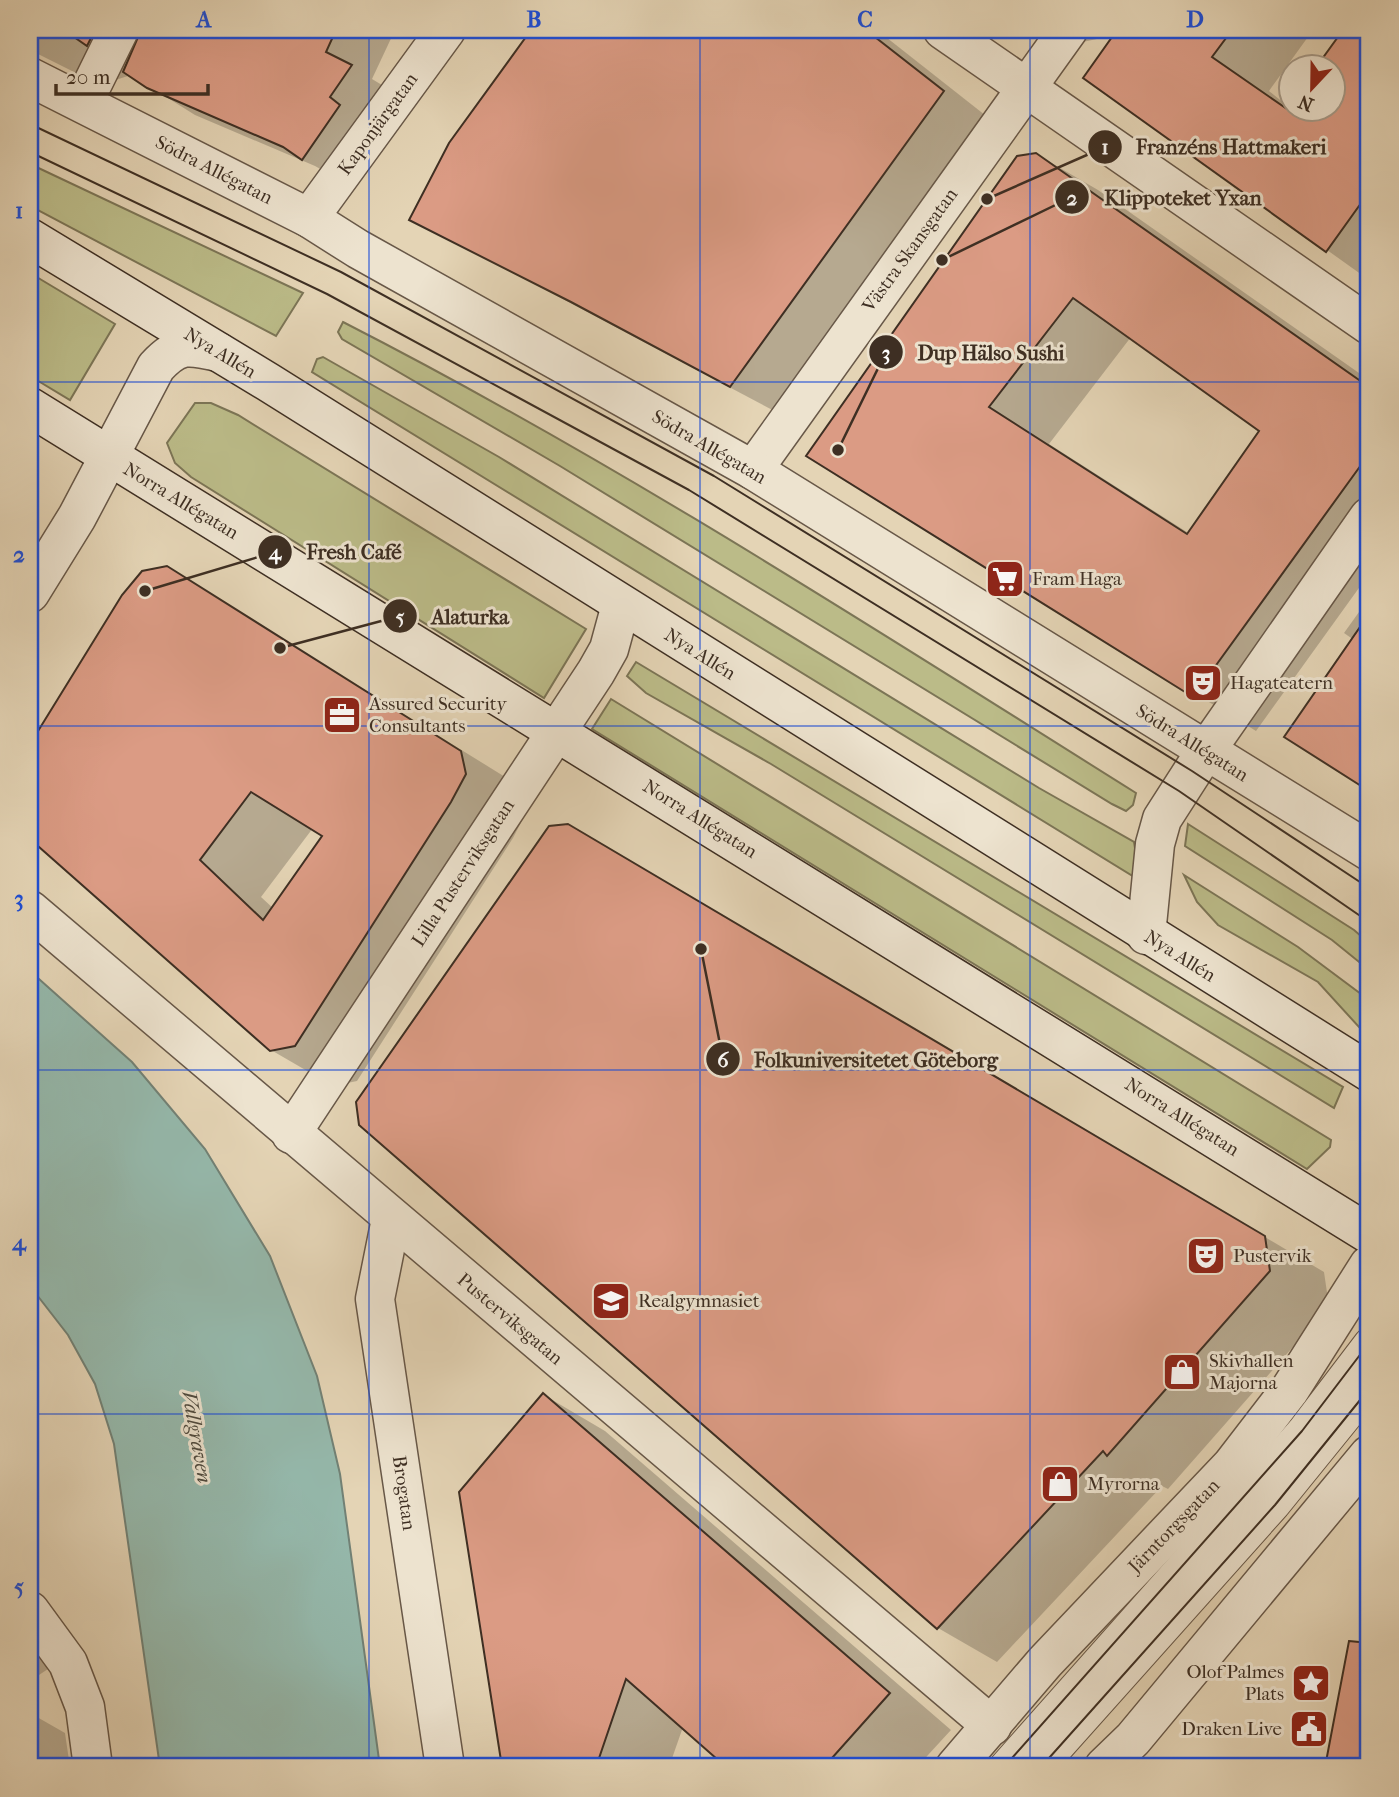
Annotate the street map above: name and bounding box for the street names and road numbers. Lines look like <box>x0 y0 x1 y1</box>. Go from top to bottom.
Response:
street label: Kaponjärgatan <box>334 69 422 179</box>
street label: Södra Allégatan <box>152 131 276 209</box>
street label: Västra Skansgatan <box>857 184 962 317</box>
street label: Nya Allén <box>180 323 260 383</box>
street label: Södra Allégatan <box>648 405 770 489</box>
street label: Norra Allégatan <box>120 458 242 544</box>
street label: Nya Allén <box>660 624 740 684</box>
street label: Södra Allégatan <box>1132 700 1252 786</box>
street label: Norra Allégatan <box>639 775 761 863</box>
street label: Lilla Pusterviksgatan <box>407 795 519 951</box>
street label: Nya Allén <box>1140 926 1220 986</box>
street label: Norra Allégatan <box>1121 1073 1243 1161</box>
street label: Pusterviksgatan <box>453 1269 567 1369</box>
street label: Brogatan <box>388 1454 420 1532</box>
street label: Järntorgsgatan <box>1122 1475 1224 1579</box>

